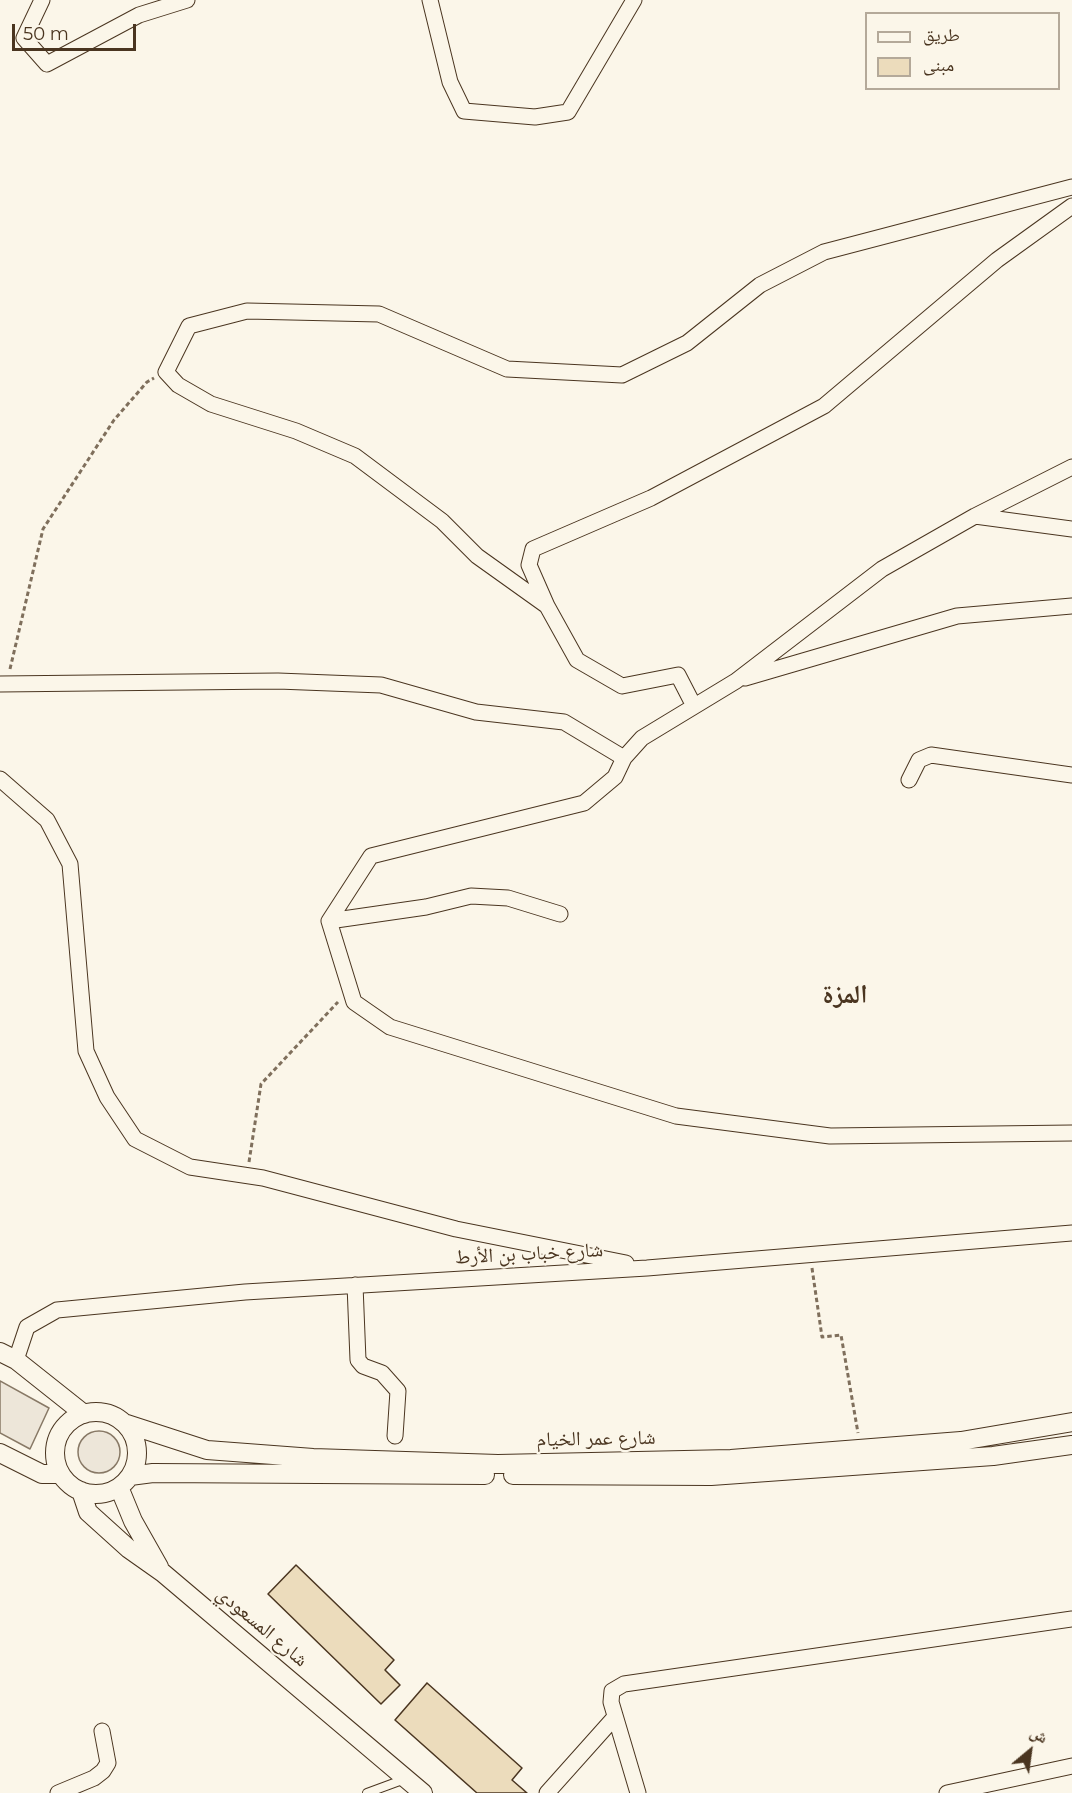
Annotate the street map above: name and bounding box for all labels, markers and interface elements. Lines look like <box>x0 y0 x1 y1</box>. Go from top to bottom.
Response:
scale bar <box>15 12 140 50</box>
legend <box>865 12 1060 90</box>
text: 50 m <box>23 23 69 45</box>
text: طريق <box>923 24 960 46</box>
text: مبنى <box>923 54 954 76</box>
district label: المزة <box>822 979 868 1011</box>
street label: شارع خباب بن الأرط <box>454 1238 604 1270</box>
street label: شارع عمر الخيام <box>536 1426 656 1452</box>
street label: شارع المسعودي <box>211 1582 313 1672</box>
north arrow <box>1000 1721 1060 1781</box>
text: ش <box>1027 1722 1051 1747</box>

